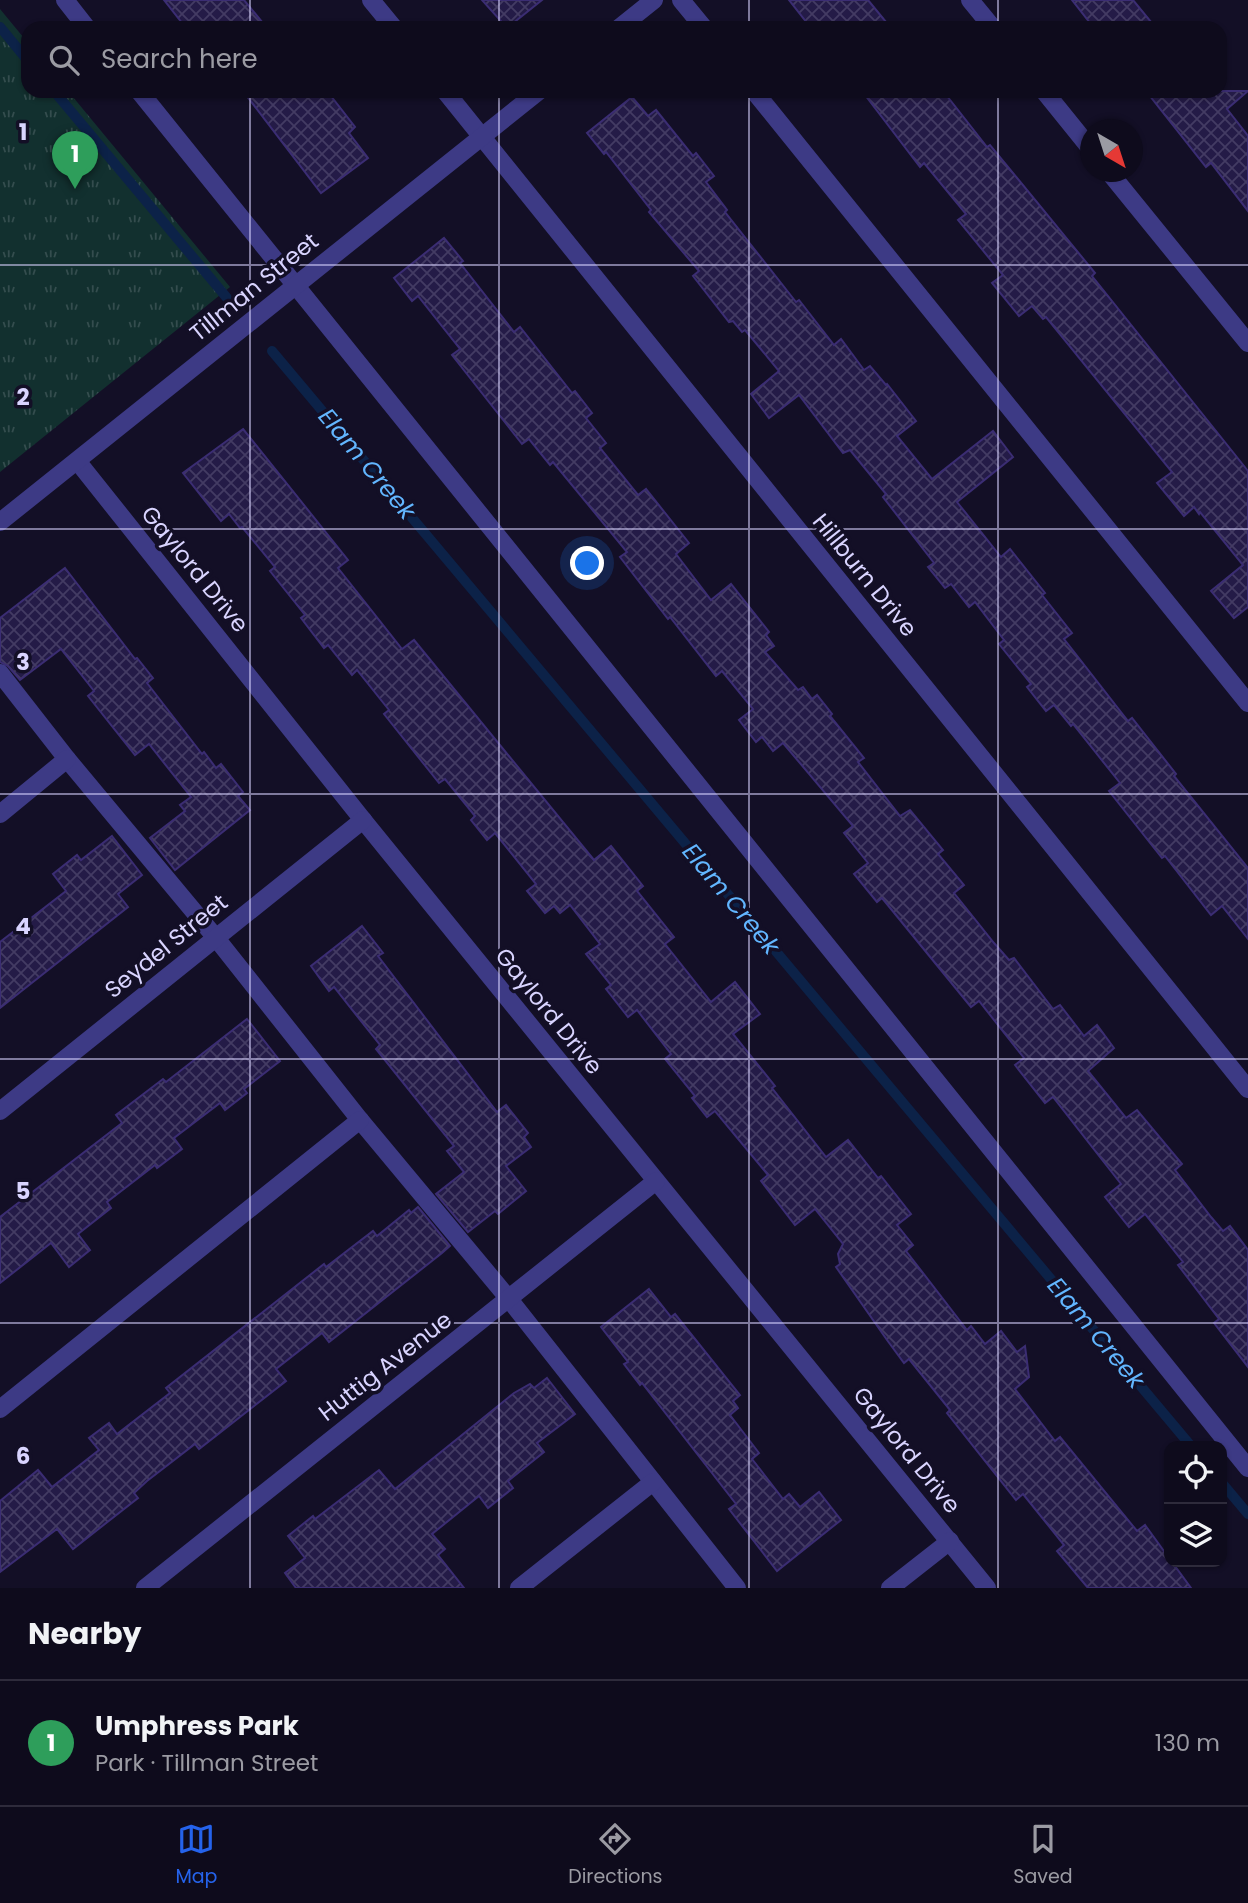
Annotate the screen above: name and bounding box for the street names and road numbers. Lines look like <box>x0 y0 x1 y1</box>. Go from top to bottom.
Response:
street label: Tillman Street <box>183 225 325 349</box>
street label: Gaylord Drive <box>134 499 256 639</box>
street label: Hillburn Drive <box>805 507 925 643</box>
street label: Seydel Street <box>98 886 234 1006</box>
street label: Gaylord Drive <box>488 941 610 1081</box>
street label: Huttig Avenue <box>312 1304 458 1428</box>
street label: Gaylord Drive <box>846 1380 968 1520</box>

